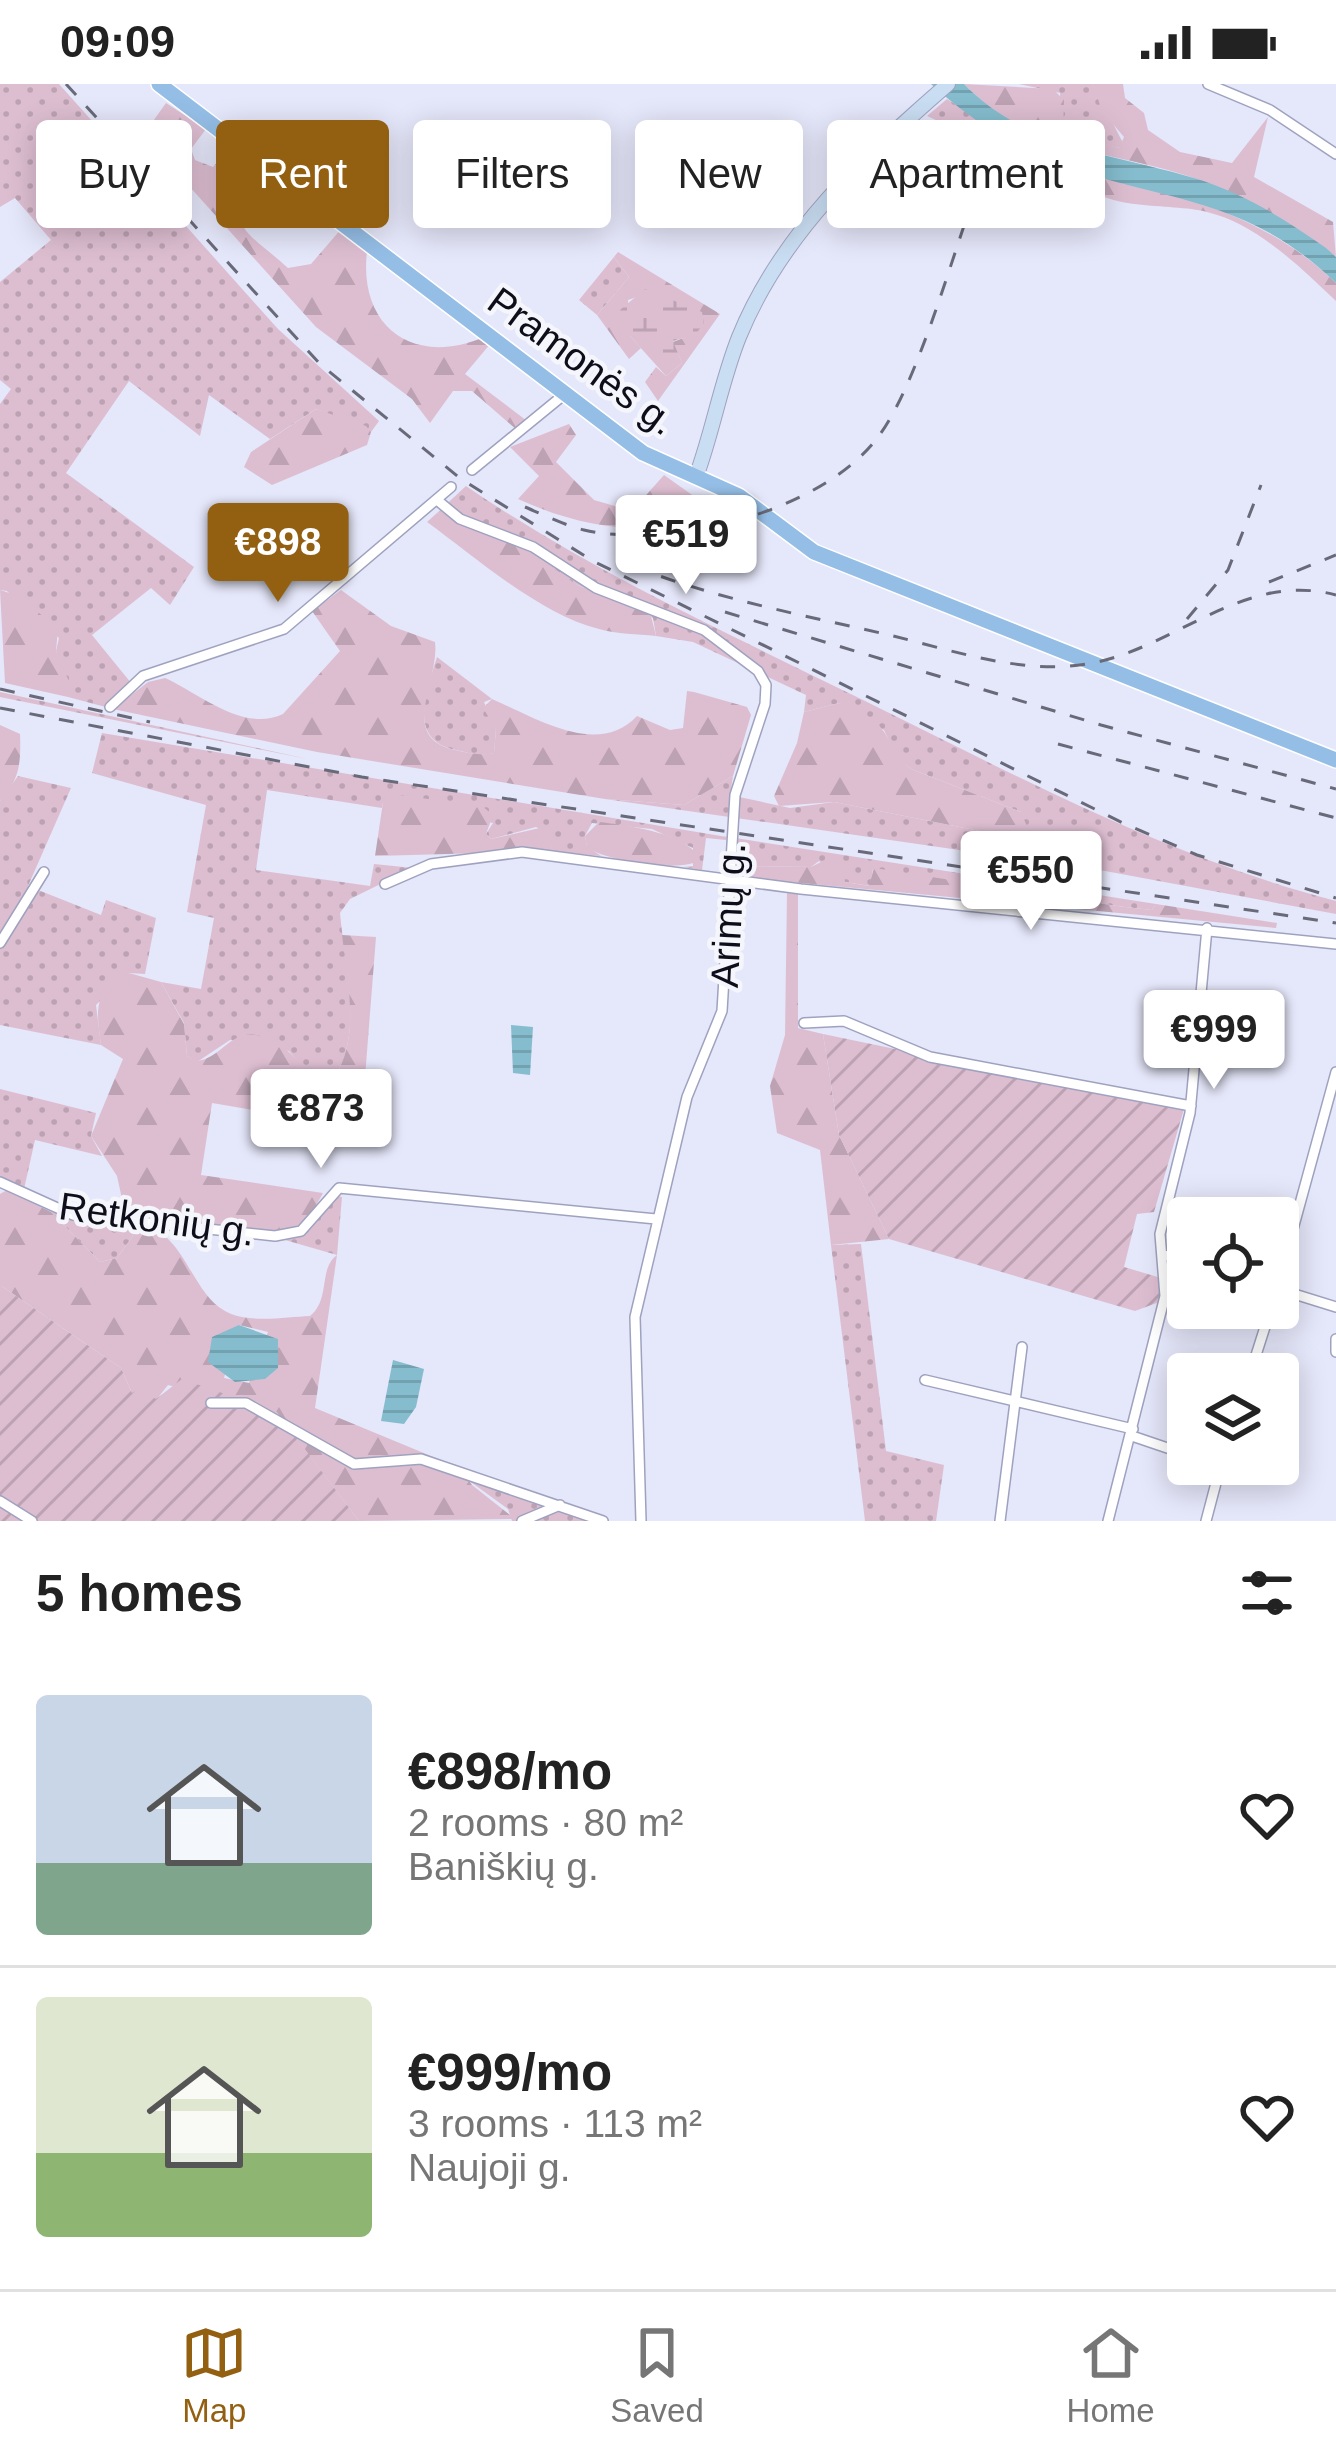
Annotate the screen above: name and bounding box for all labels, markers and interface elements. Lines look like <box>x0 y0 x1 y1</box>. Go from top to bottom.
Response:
text: 09:09 <box>60 16 175 67</box>
chip: Buy <box>36 120 192 228</box>
chip: Rent <box>216 120 389 228</box>
chip: Filters <box>413 120 611 228</box>
chip: New <box>635 120 803 228</box>
chip: Apartment <box>827 120 1105 228</box>
street label: Pramonės g. <box>480 279 684 443</box>
pin: €519 <box>615 495 757 597</box>
pin: €898 <box>207 503 349 605</box>
text: €519 <box>643 512 729 555</box>
text: €898 <box>235 520 321 563</box>
pin: €550 <box>960 831 1102 933</box>
street label: Arimų g. <box>703 841 753 989</box>
text: €550 <box>988 848 1074 891</box>
pin: €999 <box>1143 990 1285 1092</box>
text: €999 <box>1171 1007 1257 1050</box>
pin: €873 <box>250 1069 392 1171</box>
text: €873 <box>278 1086 364 1129</box>
street label: Retkonių g. <box>56 1184 258 1254</box>
map controls <box>1167 1197 1299 1485</box>
button: locate <box>1167 1197 1299 1329</box>
button: layers <box>1167 1353 1299 1485</box>
icon: filters <box>1234 1560 1300 1626</box>
text: 5 homes <box>36 1565 243 1622</box>
icon: home <box>132 1743 276 1887</box>
text: €898/mo <box>408 1743 612 1800</box>
icon: heart <box>1234 1782 1300 1848</box>
text: 2 rooms · 80 m² <box>408 1801 683 1844</box>
text: Baniškių g. <box>408 1845 599 1888</box>
text: €999/mo <box>408 2044 612 2101</box>
icon: home <box>132 2045 276 2189</box>
icon: heart <box>1234 2084 1300 2150</box>
text: 3 rooms · 113 m² <box>408 2102 702 2145</box>
text: Naujoji g. <box>408 2146 571 2189</box>
tab: Map <box>181 2320 247 2430</box>
tab: Saved <box>610 2320 704 2430</box>
tab: Home <box>1067 2320 1155 2430</box>

